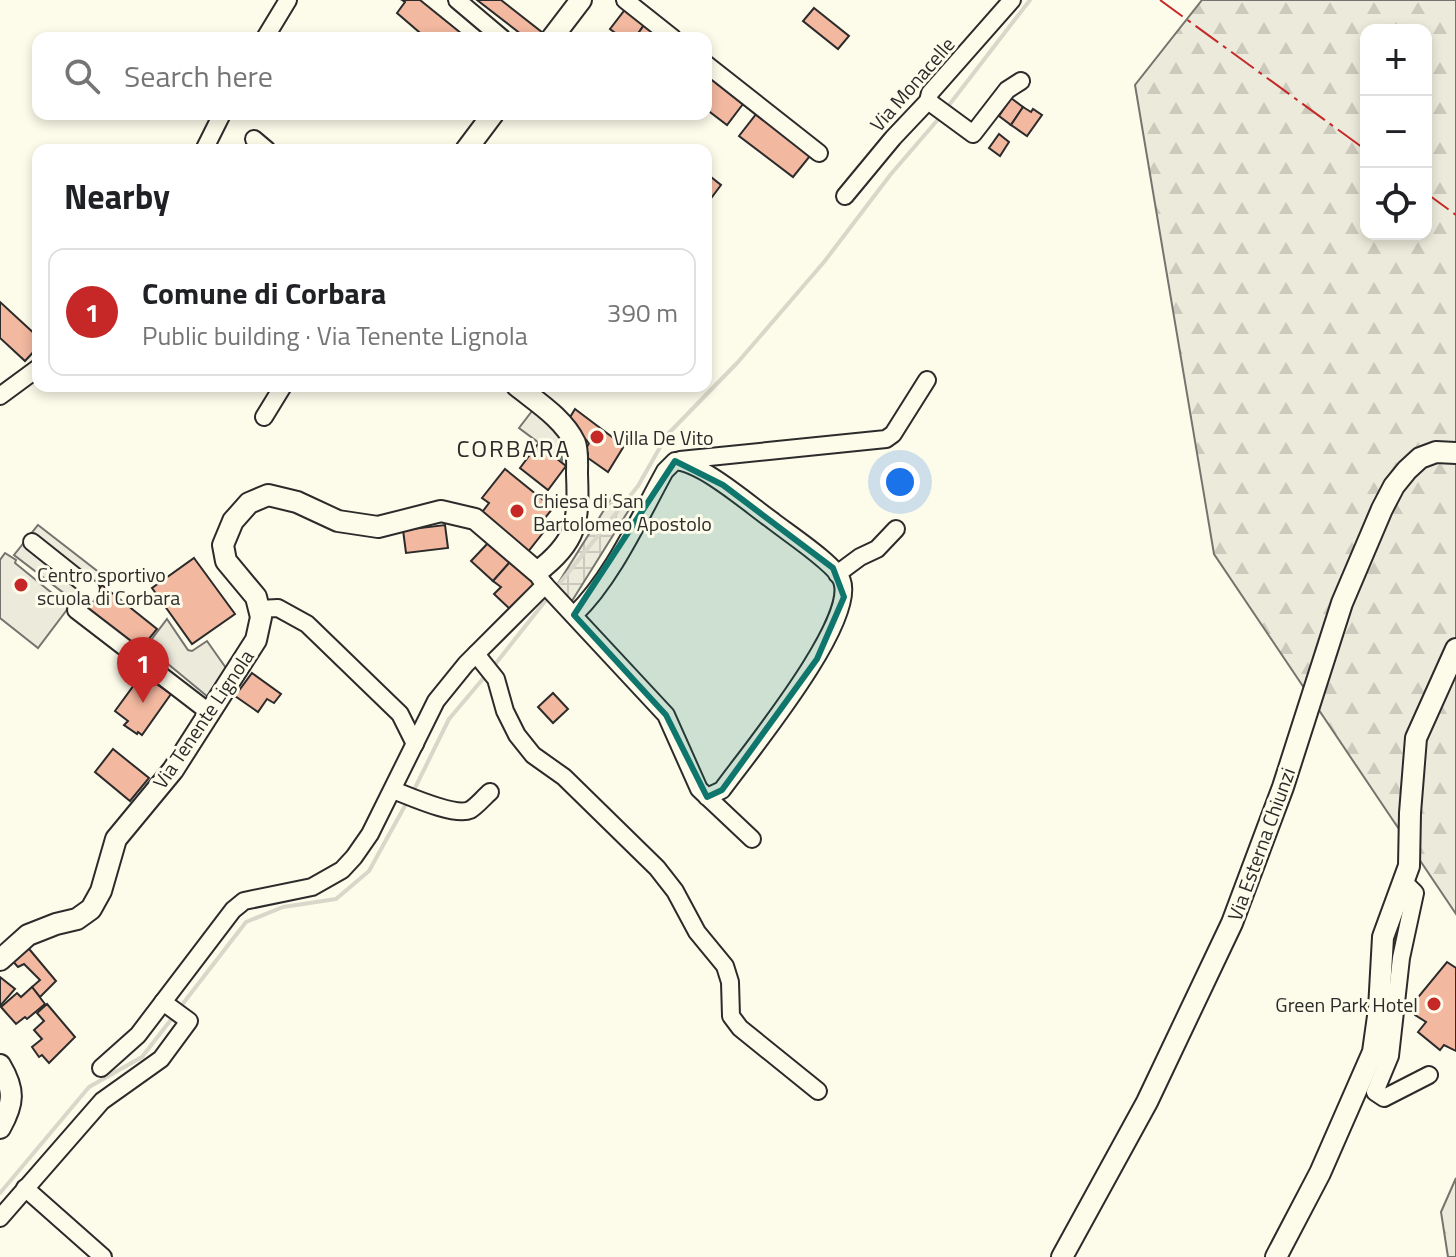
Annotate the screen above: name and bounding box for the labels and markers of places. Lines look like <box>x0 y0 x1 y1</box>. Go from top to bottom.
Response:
place label: Villa De Vito <box>613 422 714 453</box>
marker: Villa De Vito <box>588 428 606 446</box>
place label: Chiesa di San Bartolomeo Apostolo <box>533 485 712 539</box>
marker: Chiesa di San Bartolomeo Apostolo <box>508 502 526 520</box>
place label: Centro sportivo scuola di Corbara <box>37 559 180 613</box>
marker: Centro sportivo scuola di Corbara <box>12 576 30 594</box>
pin: 1 <box>117 637 169 703</box>
place label: Green Park Hotel <box>1275 989 1418 1020</box>
marker: Green Park Hotel <box>1425 995 1443 1013</box>

